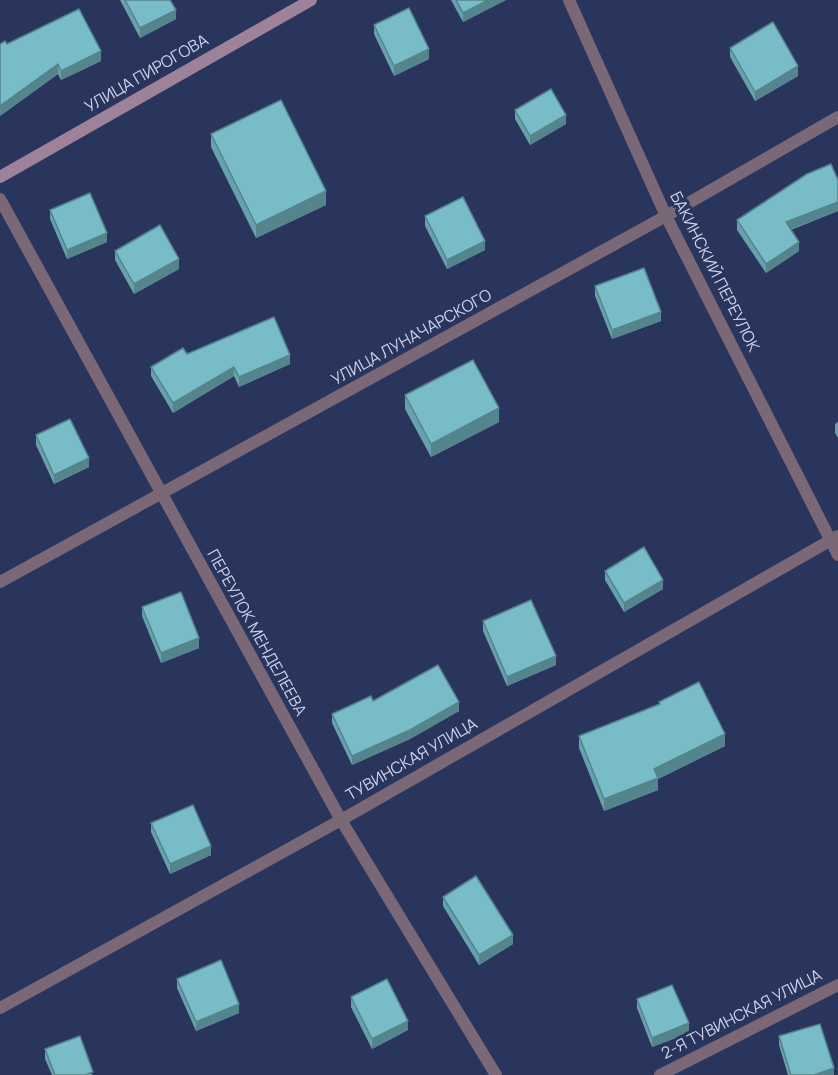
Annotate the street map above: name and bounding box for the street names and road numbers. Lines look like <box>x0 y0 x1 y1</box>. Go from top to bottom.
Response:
street label: УЛИЦА ПИРОГОВА <box>82 31 212 117</box>
street label: БАКИНСКИЙ ПЕРЕУЛОК <box>665 189 763 355</box>
street label: УЛИЦА ЛУНАЧАРСКОГО <box>329 286 495 390</box>
street label: ПЕРЕУЛОК МЕНДЕЛЕЕВА <box>202 547 310 719</box>
street label: ТУВИНСКАЯ УЛИЦА <box>343 715 481 805</box>
street label: 2-Я ТУВИНСКАЯ УЛИЦА <box>659 966 825 1064</box>

